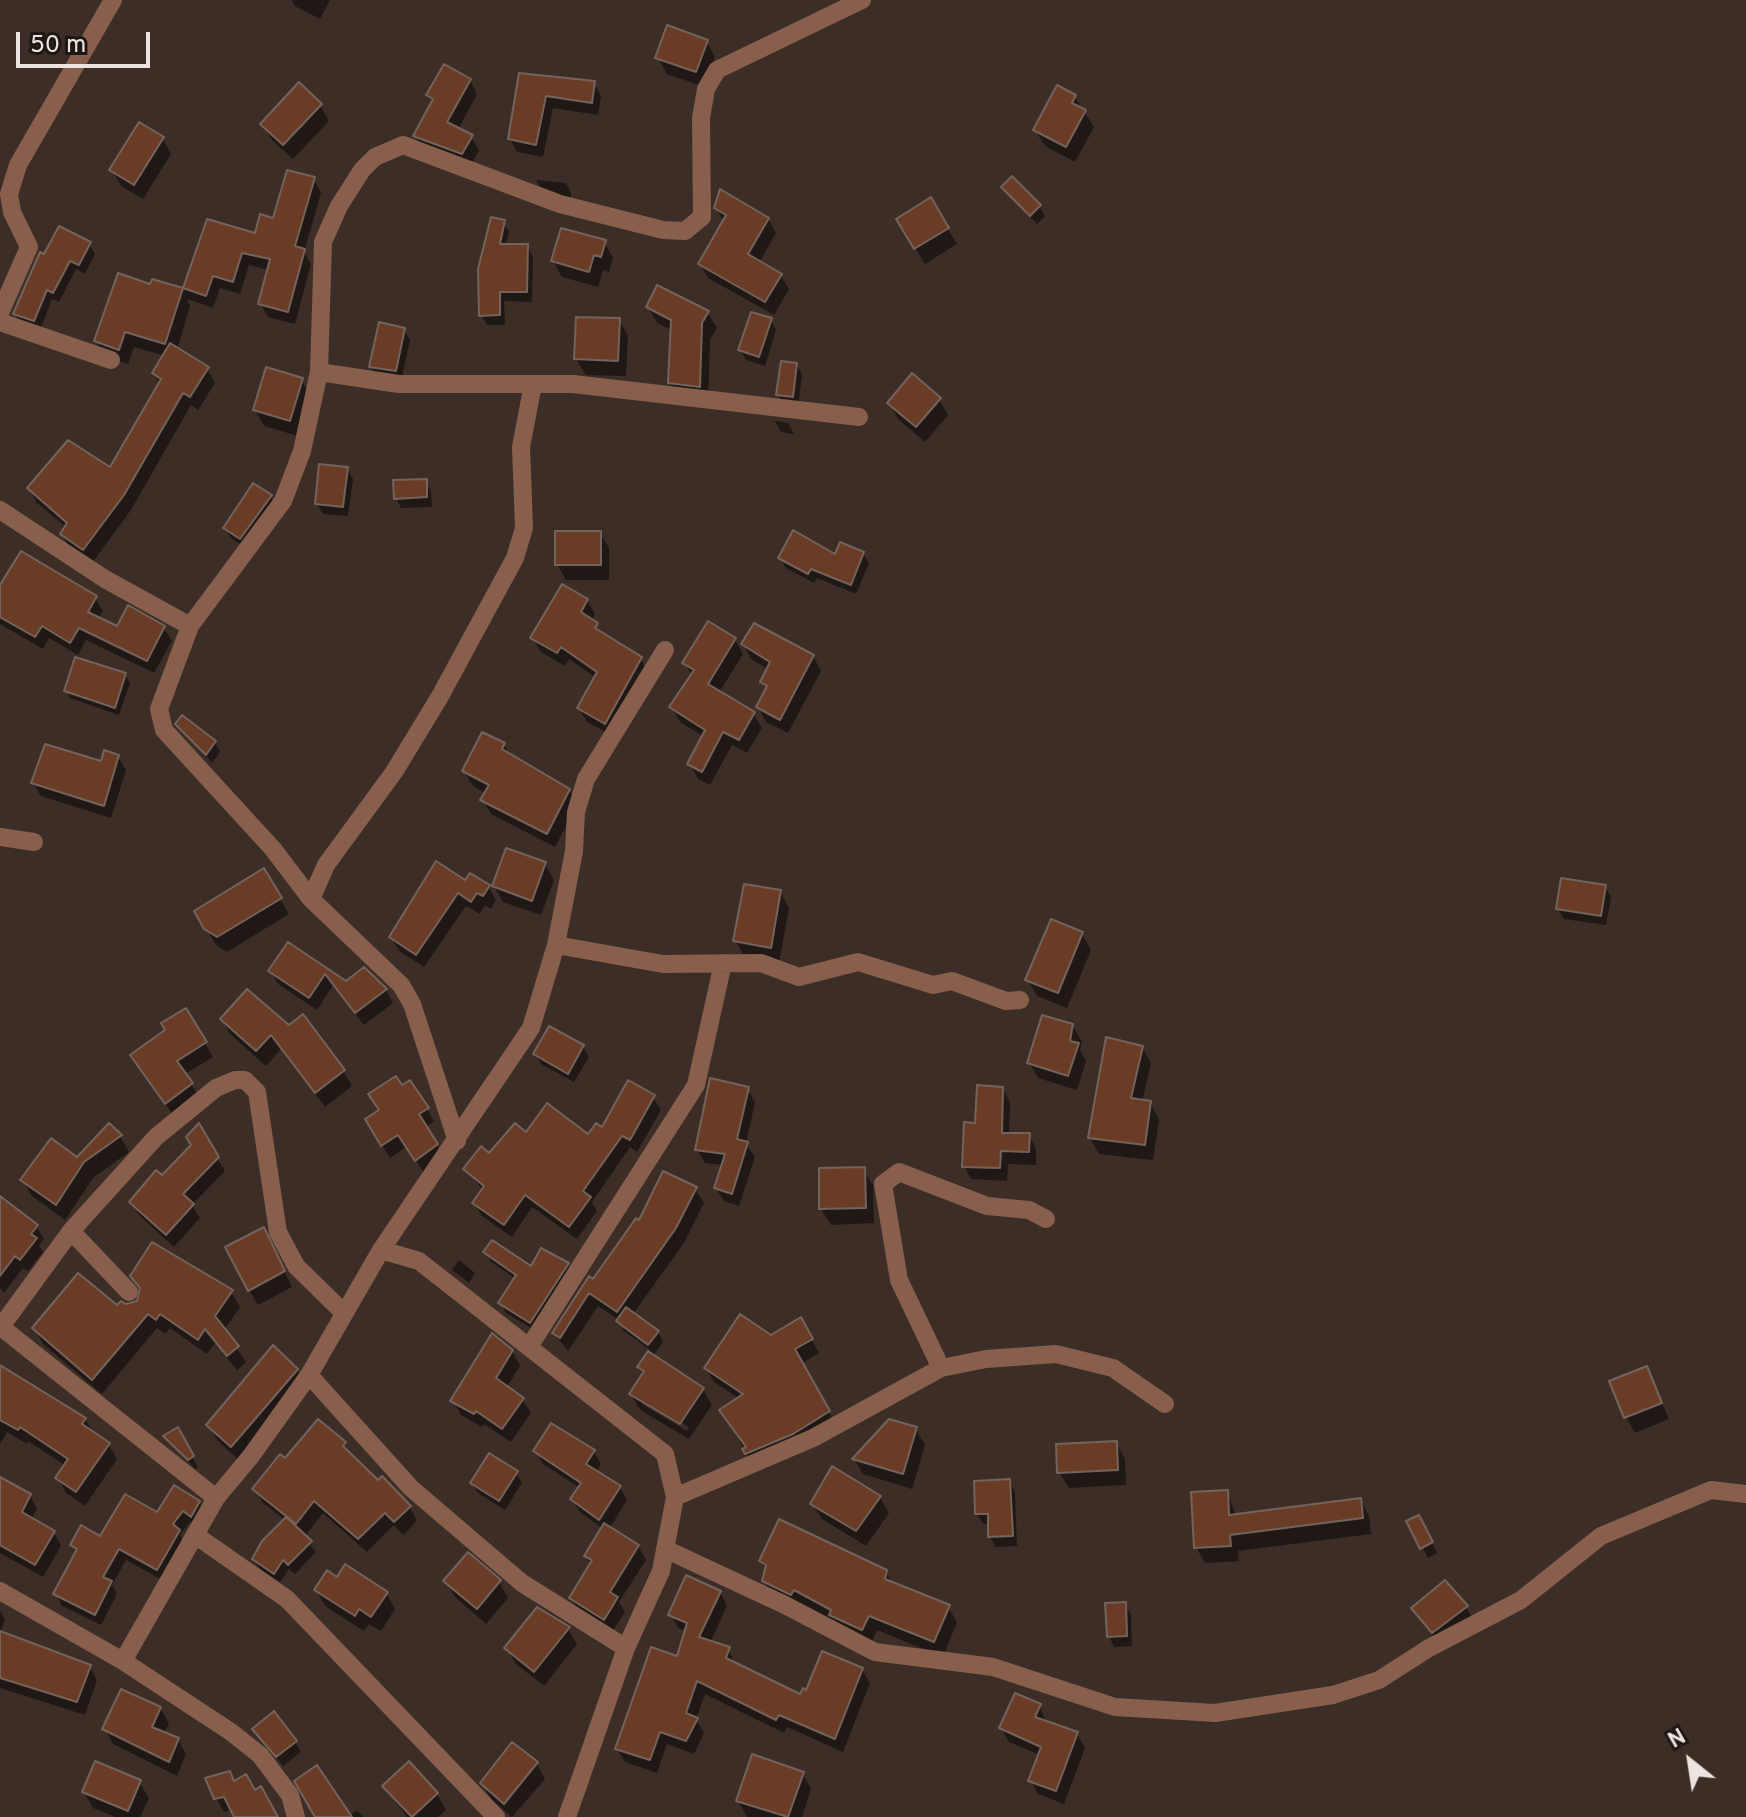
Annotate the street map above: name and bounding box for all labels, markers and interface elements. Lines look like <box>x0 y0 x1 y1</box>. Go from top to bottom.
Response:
scale bar <box>20 16 154 66</box>
text: 50 m <box>30 31 86 61</box>
north arrow <box>1650 1721 1730 1801</box>
text: N <box>1664 1724 1691 1755</box>

